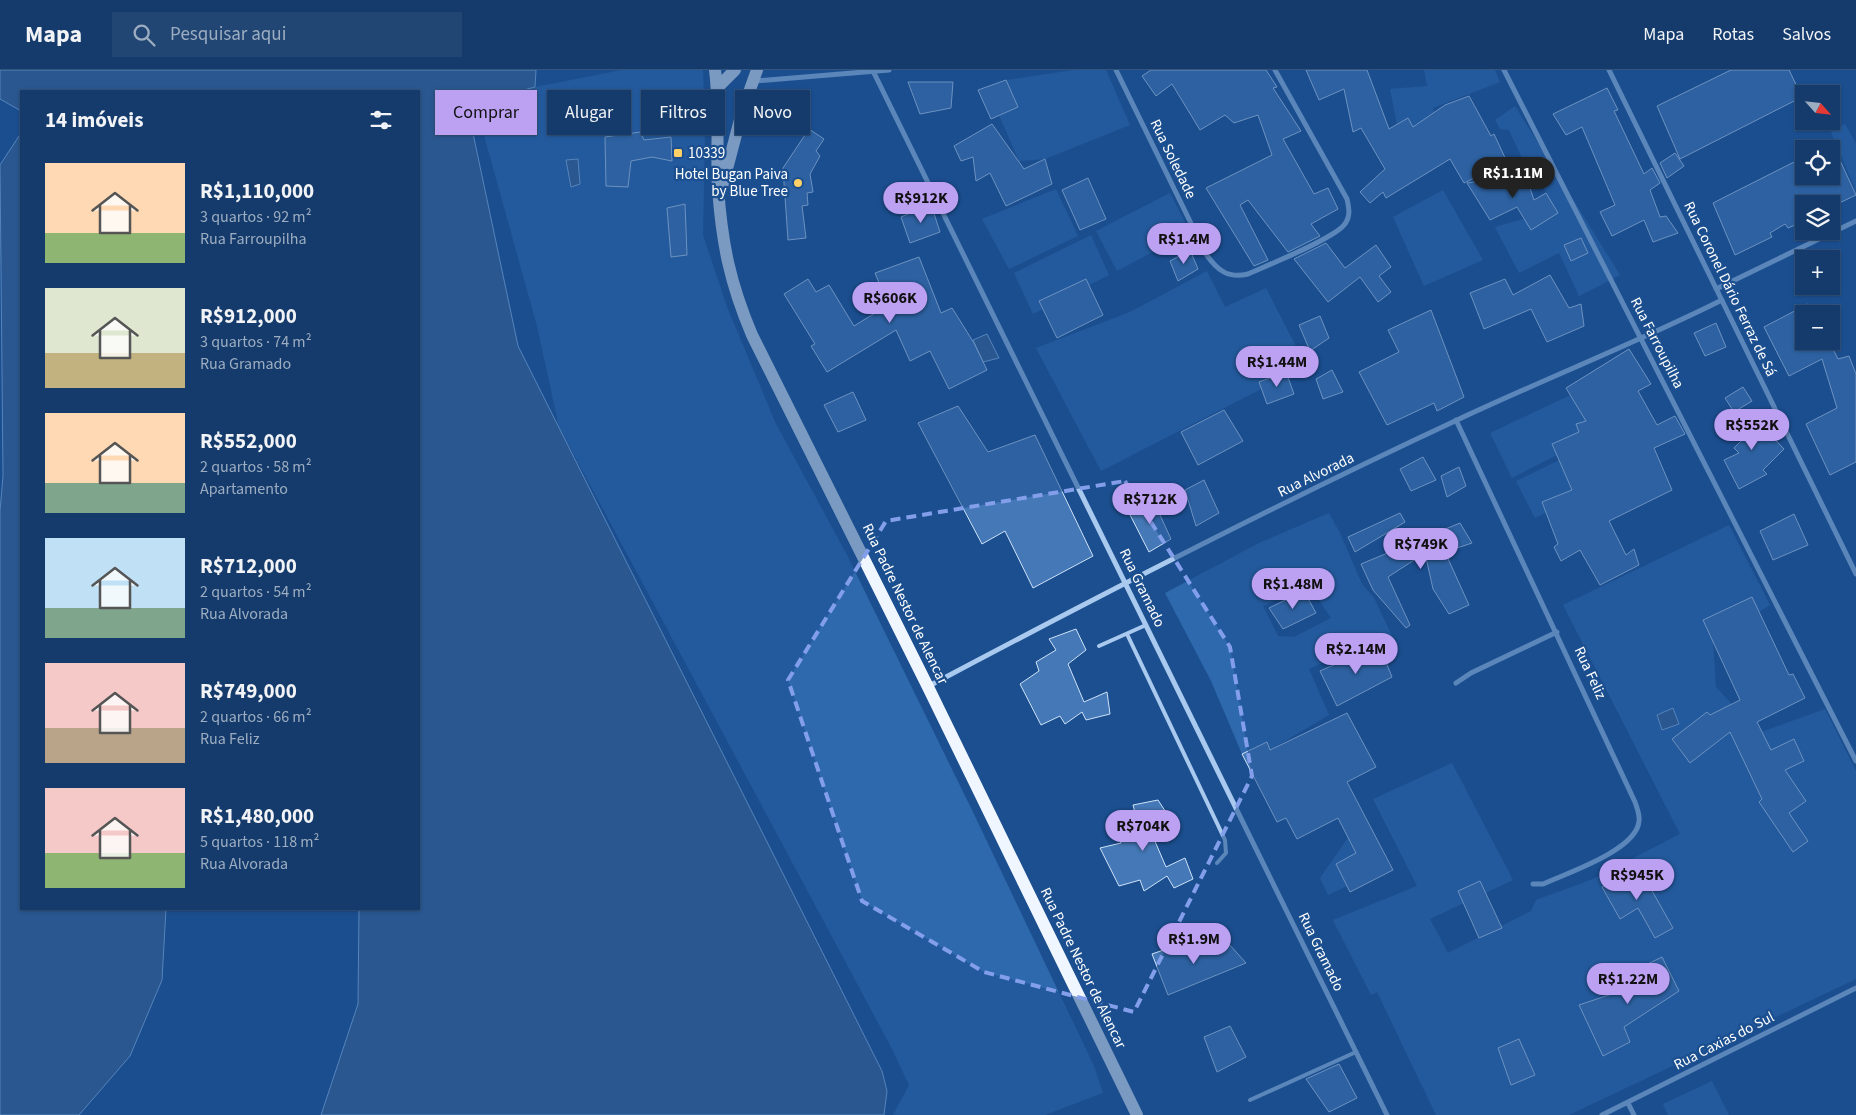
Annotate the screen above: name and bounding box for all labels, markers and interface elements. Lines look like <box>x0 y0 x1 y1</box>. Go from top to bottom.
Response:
search box <box>112 12 462 57</box>
text: Mapa <box>25 17 82 52</box>
icon: search <box>130 21 158 49</box>
text: Pesquisar aqui <box>170 21 286 48</box>
text: Mapa <box>1643 22 1684 47</box>
text: Rotas <box>1712 22 1754 47</box>
text: Salvos <box>1782 22 1831 47</box>
north arrow <box>1795 85 1840 130</box>
map controls <box>1795 85 1840 350</box>
chip: Comprar <box>435 90 537 135</box>
chip: Alugar <box>547 90 631 135</box>
chip: Filtros <box>641 90 725 135</box>
chip: Novo <box>735 90 810 135</box>
text: 14 imóveis <box>45 105 143 135</box>
icon: filters <box>367 106 395 134</box>
street label: Rua Soledade <box>1145 116 1201 202</box>
button: locate <box>1795 140 1840 185</box>
place label: 10339 <box>688 143 725 164</box>
marker: 10339 <box>672 147 684 159</box>
pin: R$1.11M <box>1467 156 1559 199</box>
text: R$1.11M <box>1483 162 1543 184</box>
place label: Hotel Bugan Paiva by Blue Tree <box>675 164 788 202</box>
text: R$1,110,000 <box>200 176 314 206</box>
marker: Hotel Bugan Paiva by Blue Tree <box>792 177 804 189</box>
pin: R$912K <box>880 182 962 224</box>
icon: home <box>85 183 145 243</box>
text: R$912K <box>894 187 948 209</box>
button: layers <box>1795 195 1840 240</box>
street label: Rua Coronel Dário Ferraz de Sá <box>1678 198 1782 380</box>
text: 3 quartos · 92 m² <box>200 206 312 228</box>
pin: R$1.4M <box>1143 222 1225 265</box>
text: Rua Farroupilha <box>200 228 307 250</box>
text: R$1.4M <box>1158 228 1210 250</box>
button: + <box>1795 250 1840 295</box>
pin: R$606K <box>849 282 931 324</box>
text: R$606K <box>863 287 917 309</box>
street label: Rua Farroupilha <box>1625 294 1689 392</box>
text: R$912,000 <box>200 301 297 331</box>
button: − <box>1795 305 1840 350</box>
icon: home <box>85 308 145 368</box>
text: 3 quartos · 74 m² <box>200 331 312 353</box>
pin: R$1.44M <box>1231 346 1323 388</box>
text: R$1.44M <box>1247 351 1307 373</box>
text: Rua Gramado <box>200 353 291 375</box>
pin: R$552K <box>1711 408 1793 451</box>
text: R$552K <box>1725 414 1779 436</box>
text: R$552,000 <box>200 426 297 456</box>
icon: home <box>85 433 145 493</box>
street label: Rua Alvorada <box>1274 447 1358 503</box>
text: 2 quartos · 58 m² <box>200 456 312 478</box>
text: Apartamento <box>200 478 288 500</box>
pin: R$712K <box>1109 482 1191 525</box>
text: R$712K <box>1123 488 1177 510</box>
street label: Rua Padre Nestor de Alencar <box>857 520 954 689</box>
pin: R$749K <box>1380 528 1462 570</box>
text: R$749K <box>1394 533 1448 555</box>
street label: Rua Gramado <box>1114 545 1170 631</box>
text: R$712,000 <box>200 551 297 581</box>
icon: home <box>85 558 145 618</box>
pin: R$1.48M <box>1247 568 1339 610</box>
text: R$1.48M <box>1263 573 1323 595</box>
text: 2 quartos · 54 m² <box>200 581 312 603</box>
text: Rua Alvorada <box>200 603 288 625</box>
pin: R$2.14M <box>1310 632 1402 675</box>
text: R$2.14M <box>1326 638 1386 660</box>
street label: Rua Feliz <box>1569 643 1611 703</box>
text: R$749,000 <box>200 676 297 706</box>
icon: home <box>85 683 145 743</box>
text: 2 quartos · 66 m² <box>200 706 312 728</box>
text: Rua Feliz <box>200 728 260 750</box>
text: R$1,480,000 <box>200 801 314 831</box>
icon: home <box>85 808 145 868</box>
pin: R$704K <box>1102 810 1184 852</box>
text: R$704K <box>1116 815 1170 837</box>
text: 5 quartos · 118 m² <box>200 831 319 853</box>
text: Rua Alvorada <box>200 853 288 875</box>
pin: R$945K <box>1596 858 1678 901</box>
text: R$945K <box>1610 864 1664 886</box>
street label: Rua Padre Nestor de Alencar <box>1035 884 1132 1053</box>
street label: Rua Gramado <box>1293 909 1349 995</box>
pin: R$1.9M <box>1153 922 1235 965</box>
text: R$1.9M <box>1168 928 1220 950</box>
pin: R$1.22M <box>1582 962 1674 1005</box>
text: R$1.22M <box>1598 968 1658 990</box>
street label: Rua Caxias do Sul <box>1670 1007 1778 1075</box>

